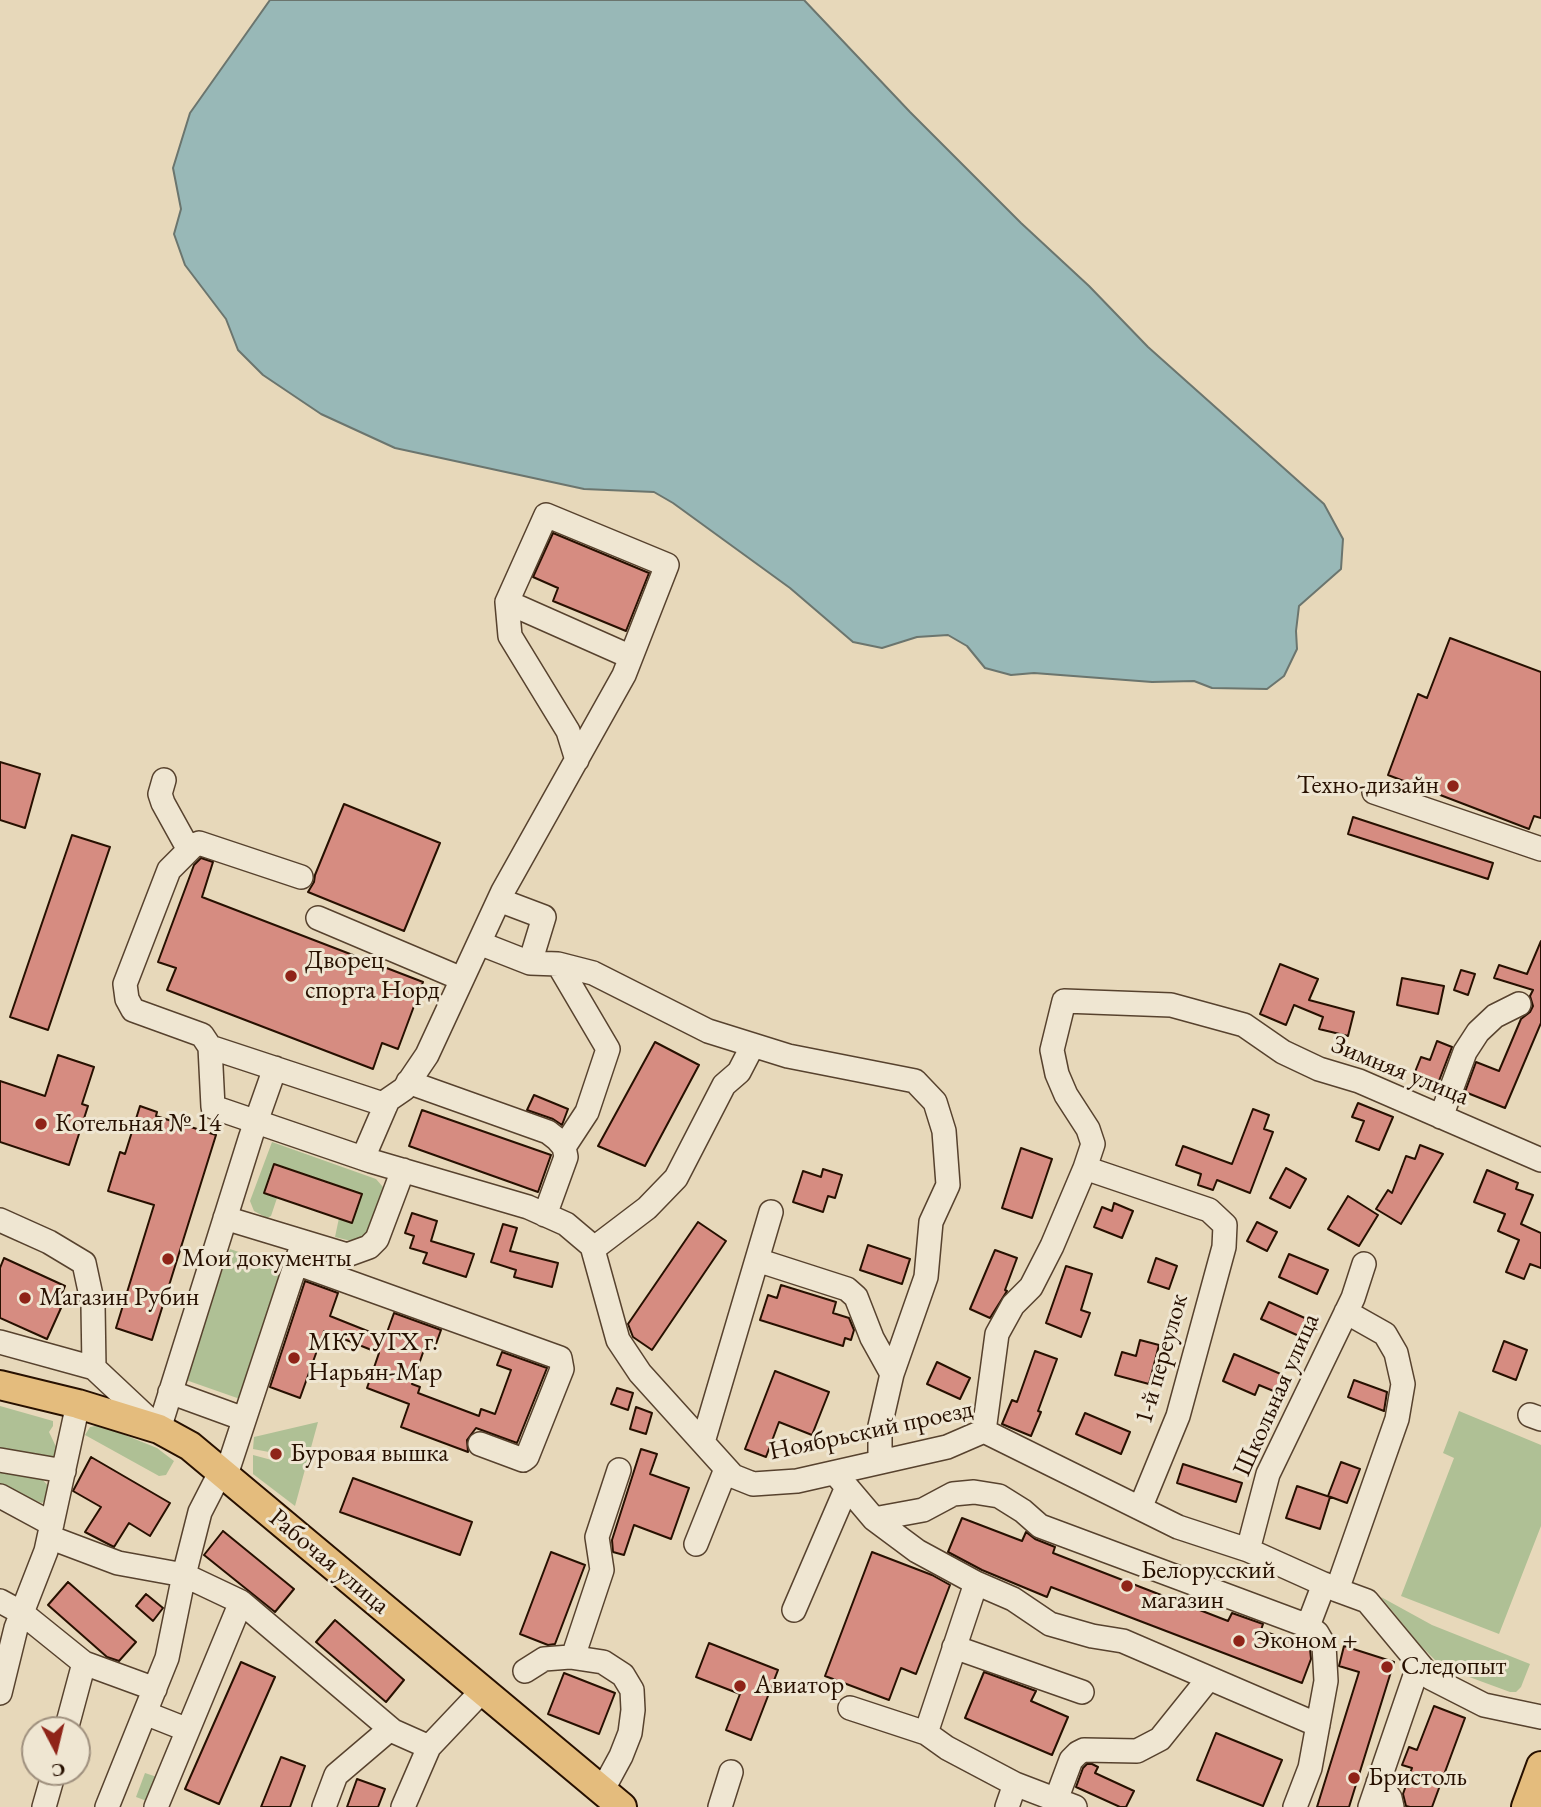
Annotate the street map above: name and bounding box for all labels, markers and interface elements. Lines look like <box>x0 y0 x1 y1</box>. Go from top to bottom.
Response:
place label: Техно-дизайн <box>1297 770 1439 802</box>
marker: Техно-дизайн <box>1445 778 1461 794</box>
place label: Дворец спорта Норд <box>305 945 439 1006</box>
marker: Дворец спорта Норд <box>283 968 299 984</box>
street label: Зимняя улица <box>1327 1029 1473 1113</box>
place label: Котельная № 14 <box>55 1108 221 1140</box>
marker: Котельная № 14 <box>33 1116 49 1132</box>
place label: Мои документы <box>182 1243 352 1275</box>
marker: Мои документы <box>160 1251 176 1267</box>
place label: Магазин Рубин <box>39 1282 199 1314</box>
marker: Магазин Рубин <box>17 1290 33 1306</box>
street label: 1-й переулок <box>1129 1290 1195 1428</box>
street label: Школьная улица <box>1227 1309 1327 1481</box>
place label: МКУ УГХ г. Нарьян-Мар <box>308 1327 442 1388</box>
marker: МКУ УГХ г. Нарьян-Мар <box>286 1350 302 1366</box>
street label: Ноябрьский проезд <box>766 1394 976 1468</box>
place label: Буровая вышка <box>290 1438 449 1470</box>
marker: Буровая вышка <box>268 1446 284 1462</box>
street label: Рабочая улица <box>262 1503 396 1621</box>
place label: Белорусский магазин <box>1141 1555 1275 1616</box>
marker: Белорусский магазин <box>1119 1578 1135 1594</box>
place label: Эконом + <box>1253 1625 1358 1657</box>
marker: Эконом + <box>1231 1633 1247 1649</box>
place label: Следопыт <box>1401 1651 1506 1683</box>
marker: Следопыт <box>1379 1659 1395 1675</box>
place label: Авиатор <box>754 1670 844 1702</box>
marker: Авиатор <box>732 1678 748 1694</box>
north arrow <box>21 1716 91 1786</box>
text: С <box>50 1757 67 1784</box>
place label: Бристоль <box>1368 1762 1467 1794</box>
marker: Бристоль <box>1346 1770 1362 1786</box>

